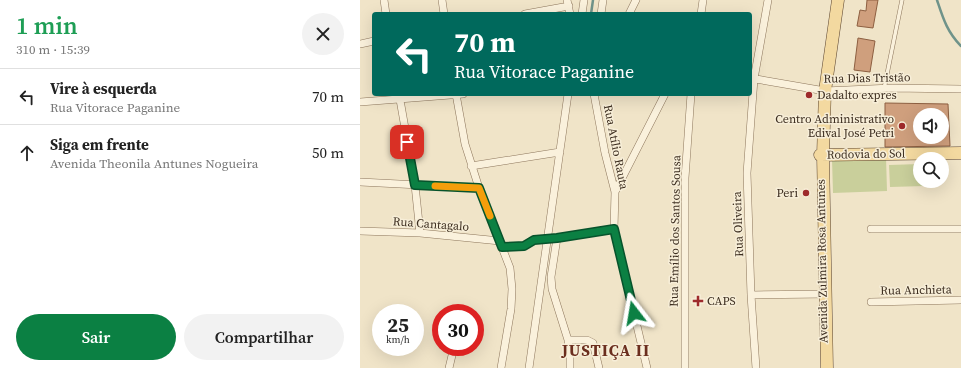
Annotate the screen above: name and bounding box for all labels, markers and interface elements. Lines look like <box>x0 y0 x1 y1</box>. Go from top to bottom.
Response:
text: 1 min <box>16 9 78 42</box>
button: close <box>302 13 344 55</box>
text: 70 m <box>454 23 516 61</box>
icon: left <box>388 28 440 80</box>
text: 310 m · 15:39 <box>16 41 90 58</box>
text: Rua Vitorace Paganine <box>454 59 634 84</box>
street label: Rua Dias Tristão <box>823 69 911 87</box>
text: Vire à esquerda <box>50 78 157 99</box>
icon: left <box>16 86 38 108</box>
text: 70 m <box>312 86 344 107</box>
place label: Dadalto expres <box>817 87 897 103</box>
marker: Dadalto expres <box>804 90 814 100</box>
text: Rua Vitorace Paganine <box>50 99 180 116</box>
street label: Rua Atílio Rauta <box>600 103 632 192</box>
map controls <box>913 108 949 188</box>
button: sound <box>913 108 949 144</box>
place label: Centro Administrativo Edival José Petri <box>775 111 894 141</box>
marker: Centro Administrativo Edival José Petri <box>897 121 907 131</box>
pin <box>390 125 424 159</box>
icon: arrive <box>396 131 418 153</box>
text: Siga em frente <box>50 134 149 155</box>
icon: ahead <box>16 142 38 164</box>
text: 50 m <box>312 142 344 163</box>
street label: Rodovia do Sol <box>827 145 906 163</box>
button: search <box>913 152 949 188</box>
street label: Rua Emílio dos Santos Sousa <box>666 154 684 307</box>
text: Avenida Theonila Antunes Nogueira <box>50 155 258 172</box>
street label: Avenida Zulmira Rosa Antunes <box>813 179 831 343</box>
place label: Peri <box>776 185 798 201</box>
marker: Peri <box>801 188 811 198</box>
street label: Rua Oliveira <box>729 190 747 257</box>
street label: Rua Cantagalo <box>392 213 470 235</box>
street label: Rua Anchieta <box>880 281 953 299</box>
position arrow <box>613 292 655 334</box>
place label: CAPS <box>707 293 736 309</box>
marker: CAPS <box>692 295 704 307</box>
speed limit sign: 30 <box>432 304 484 356</box>
text: 25 <box>387 311 409 339</box>
button: Sair <box>16 314 176 360</box>
button: Compartilhar <box>184 314 344 360</box>
text: km/h <box>386 333 410 346</box>
district label: JUSTIÇA II <box>561 339 650 361</box>

